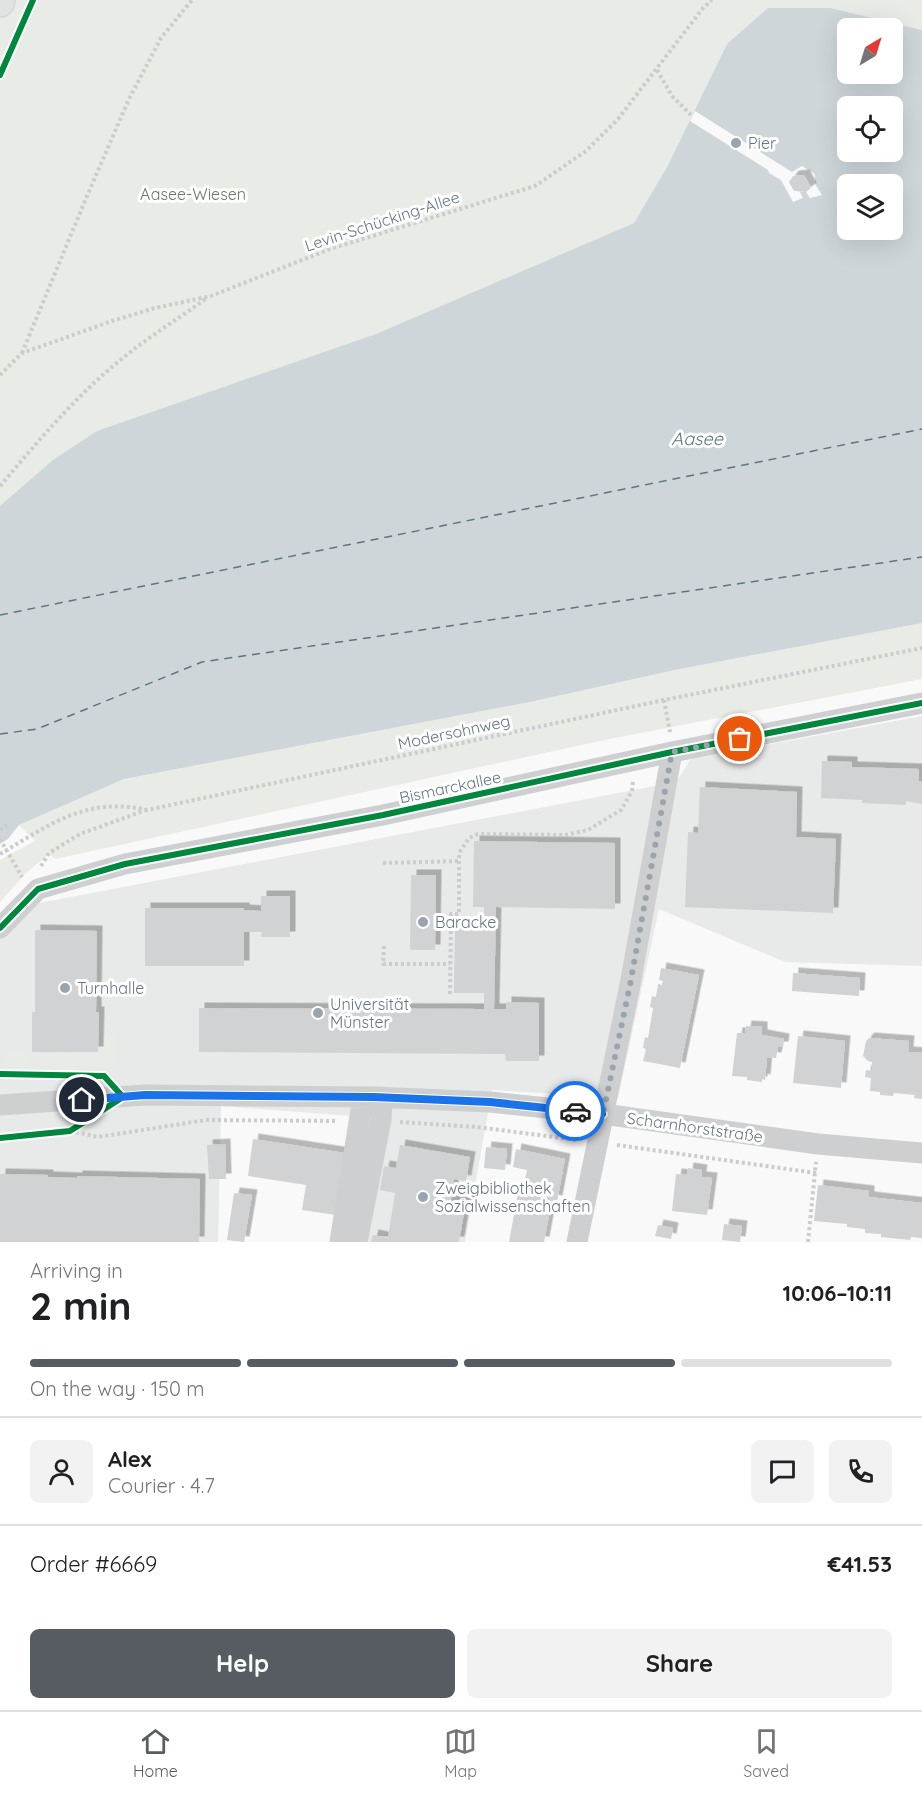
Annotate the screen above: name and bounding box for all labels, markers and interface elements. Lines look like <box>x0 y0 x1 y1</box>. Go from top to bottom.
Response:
north arrow <box>837 18 903 84</box>
map controls <box>837 18 903 240</box>
button: locate <box>837 96 903 162</box>
place label: Pier <box>748 133 776 153</box>
marker: Pier <box>729 136 743 150</box>
button: layers <box>837 174 903 240</box>
park label: Aasee-Wiesen <box>140 184 246 204</box>
street label: Levin-Schücking-Allee <box>302 187 462 255</box>
water label: Aasee <box>671 427 724 450</box>
street label: Modersohnweg <box>396 710 512 754</box>
pin <box>714 713 765 764</box>
icon: bag <box>723 722 756 755</box>
street label: Bismarckallee <box>397 766 503 808</box>
place label: Baracke <box>435 912 496 932</box>
marker: Baracke <box>416 915 430 929</box>
place label: Turnhalle <box>77 978 144 998</box>
marker: Turnhalle <box>58 981 72 995</box>
place label: Universität Münster <box>330 994 409 1032</box>
marker: Universität Münster <box>311 1006 325 1020</box>
pin <box>56 1074 107 1125</box>
courier <box>545 1081 605 1141</box>
icon: home <box>65 1083 98 1116</box>
icon: car <box>559 1095 592 1128</box>
street label: Scharnhorststraße <box>626 1108 764 1146</box>
place label: Zweigbibliothek Sozialwissenschaften <box>435 1178 591 1216</box>
marker: Zweigbibliothek Sozialwissenschaften <box>416 1190 430 1204</box>
text: Arriving in <box>30 1258 123 1283</box>
text: 10:06–10:11 <box>783 1279 892 1307</box>
text: 2 min <box>30 1281 132 1330</box>
text: On the way · 150 m <box>30 1376 205 1401</box>
button: person <box>30 1440 93 1503</box>
button: chat <box>751 1440 814 1503</box>
button: phone <box>829 1440 892 1503</box>
text: Alex <box>108 1445 151 1473</box>
text: Courier · 4.7 <box>108 1473 215 1498</box>
text: Order #6669 <box>30 1550 157 1578</box>
text: €41.53 <box>827 1550 892 1578</box>
button: Help <box>30 1629 455 1698</box>
button: Share <box>467 1629 892 1698</box>
tab: Home <box>133 1725 178 1781</box>
tab: Map <box>444 1725 477 1781</box>
tab: Saved <box>743 1725 789 1781</box>

